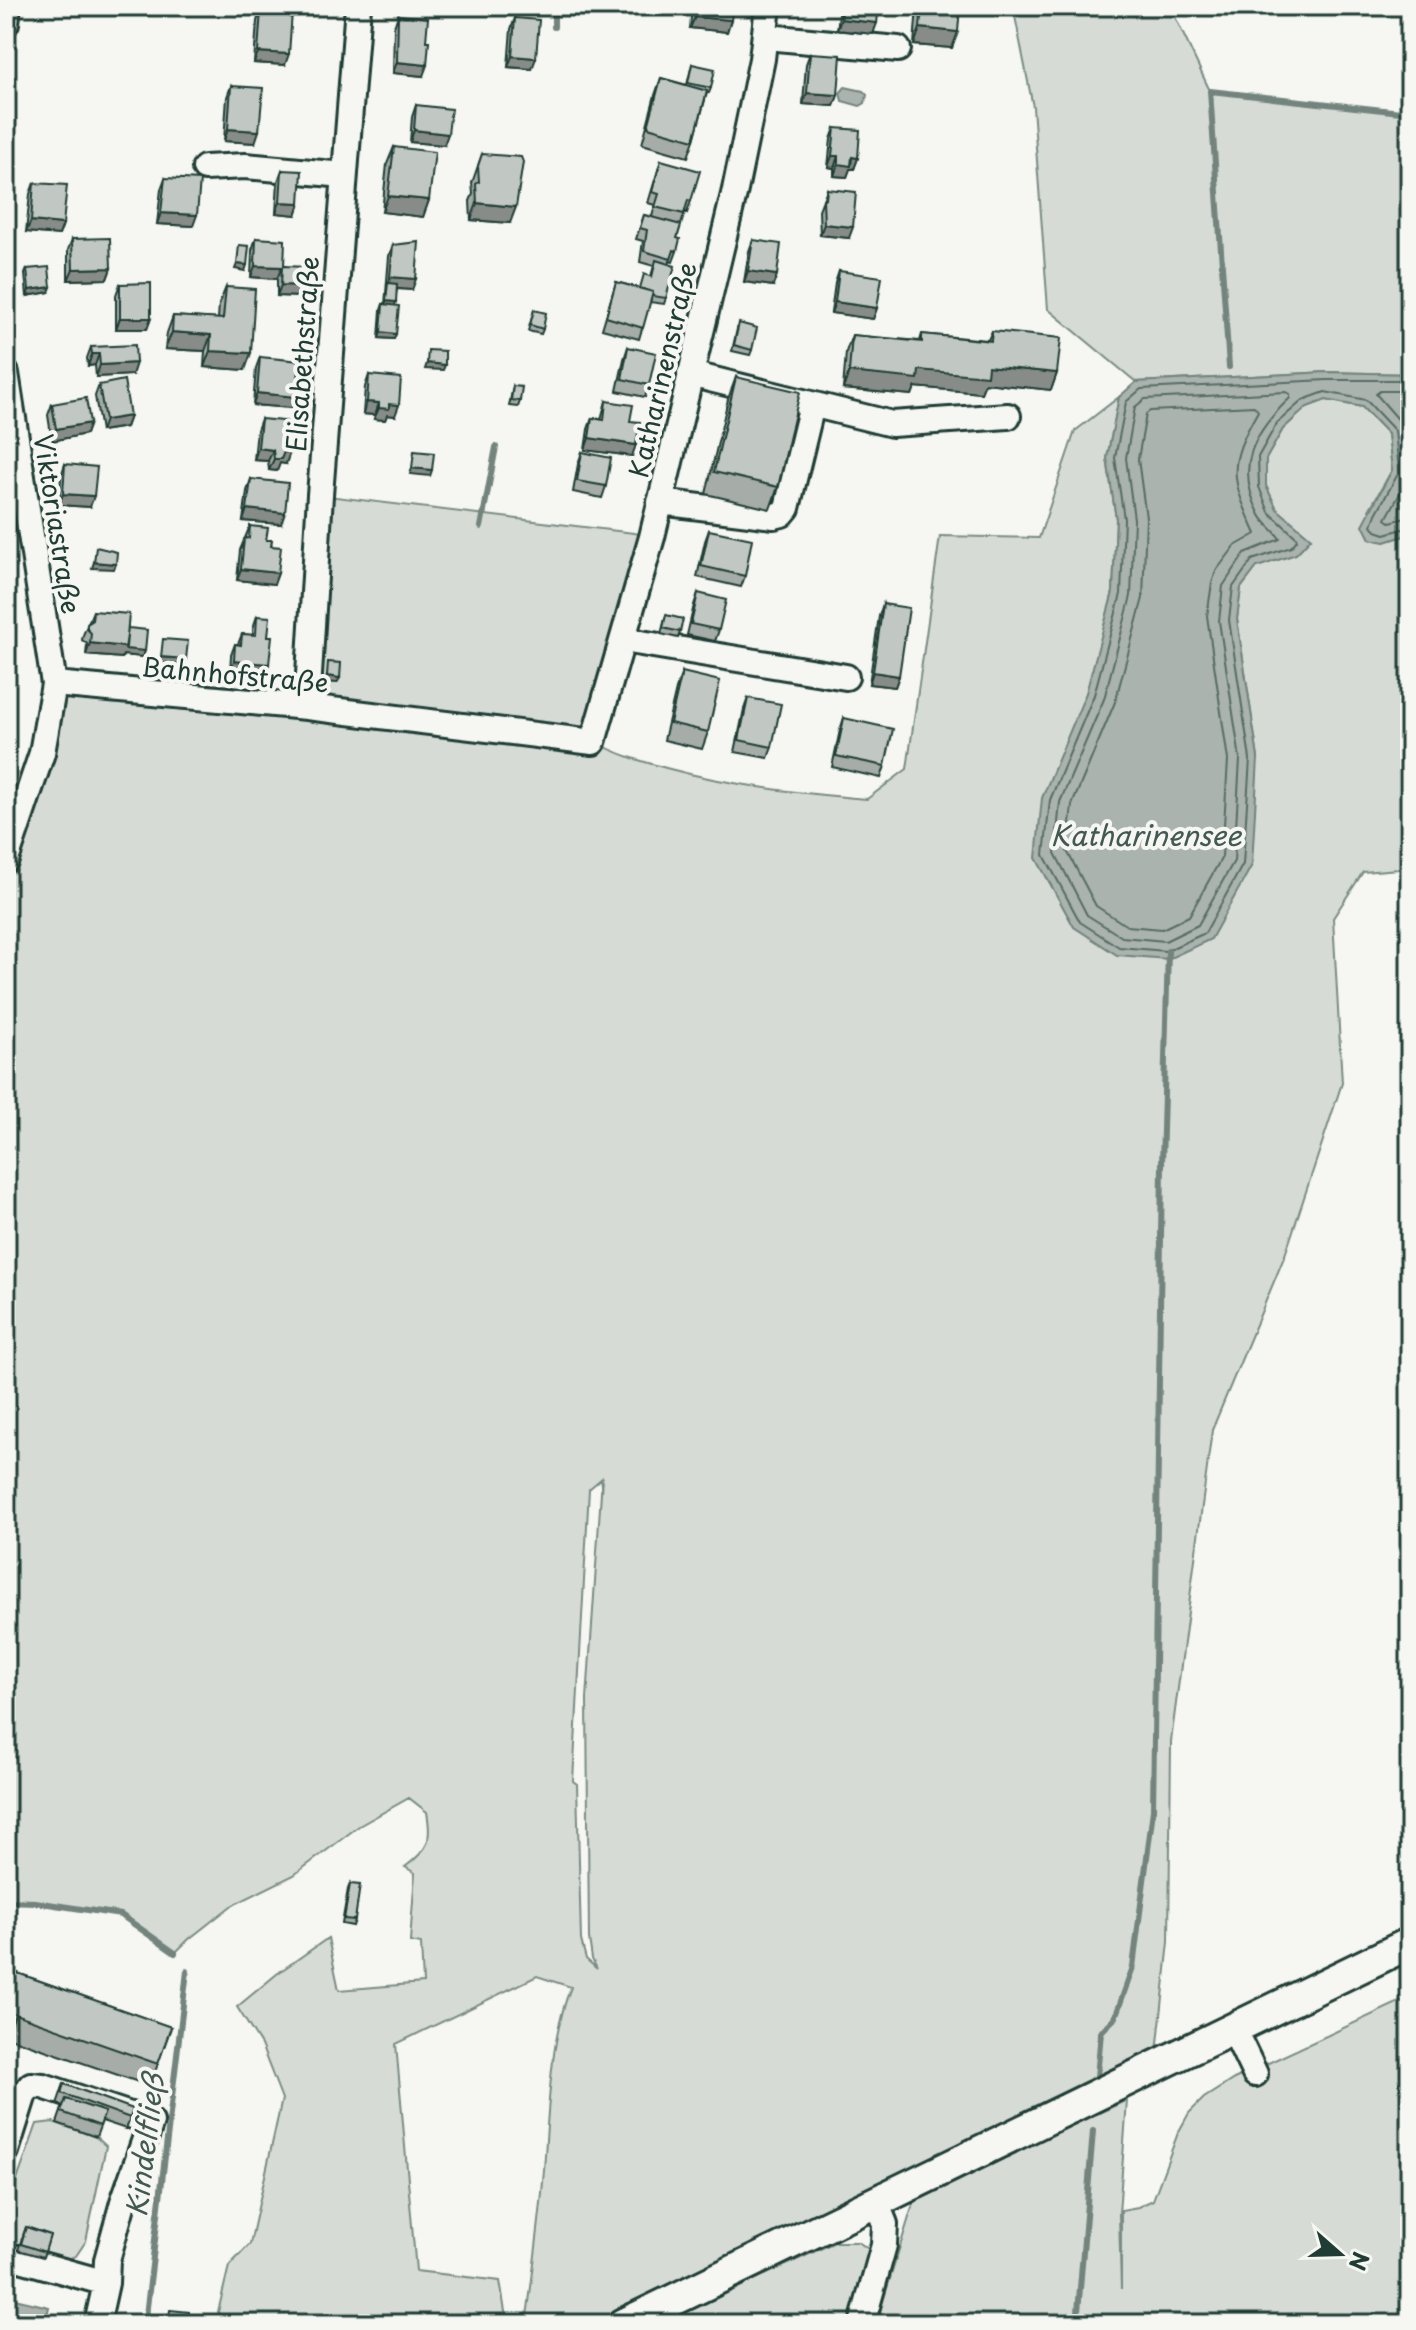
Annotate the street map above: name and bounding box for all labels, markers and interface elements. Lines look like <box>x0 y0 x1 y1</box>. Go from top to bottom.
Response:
street label: Elisabethstraße <box>276 255 328 453</box>
street label: Katharinenstraße <box>618 258 706 482</box>
street label: Viktoriastraße <box>25 431 91 617</box>
street label: Bahnhofstraße <box>140 646 330 702</box>
water label: Katharinensee <box>1050 813 1243 856</box>
water label: Kindelfließ <box>114 2069 174 2219</box>
north arrow <box>1300 2214 1380 2294</box>
text: N <box>1342 2248 1379 2275</box>

